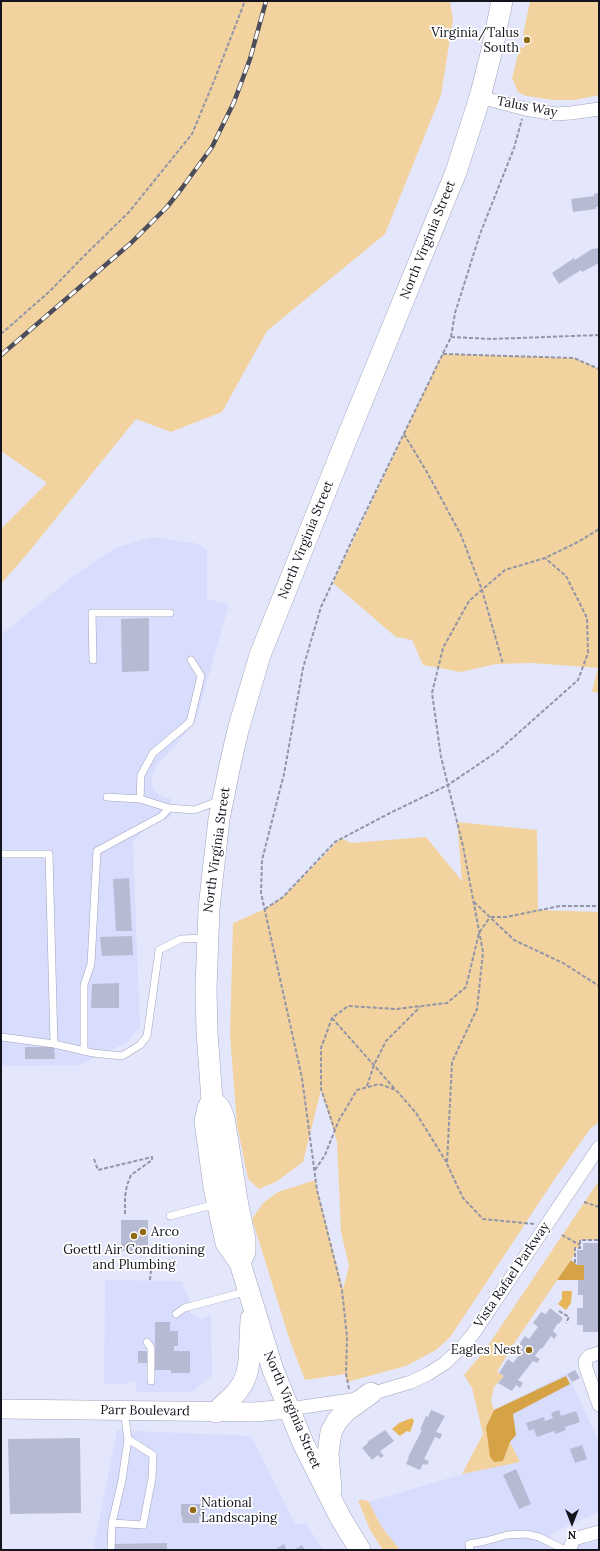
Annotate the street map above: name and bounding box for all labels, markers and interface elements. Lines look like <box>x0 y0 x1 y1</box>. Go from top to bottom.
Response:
place label: Virginia/Talus South <box>431 25 519 56</box>
marker: Virginia/Talus South <box>522 35 532 45</box>
street label: Talus Way <box>495 93 559 121</box>
street label: North Virginia Street <box>397 178 459 302</box>
street label: North Virginia Street <box>275 478 337 602</box>
street label: North Virginia Street <box>200 786 234 914</box>
street label: Vista Rafael Parkway <box>471 1219 553 1331</box>
place label: Arco <box>151 1224 179 1240</box>
marker: Arco <box>138 1227 148 1237</box>
marker: Goettl Air Conditioning and Plumbing <box>129 1231 139 1241</box>
place label: Goettl Air Conditioning and Plumbing <box>63 1242 205 1273</box>
place label: Eagles Nest <box>451 1342 521 1358</box>
marker: Eagles Nest <box>524 1345 534 1355</box>
street label: North Virginia Street <box>260 1349 324 1471</box>
street label: Parr Boulevard <box>100 1402 190 1420</box>
place label: National Landscaping <box>201 1495 277 1526</box>
north arrow <box>552 1503 592 1543</box>
marker: National Landscaping <box>188 1505 198 1515</box>
text: N <box>568 1528 576 1542</box>

